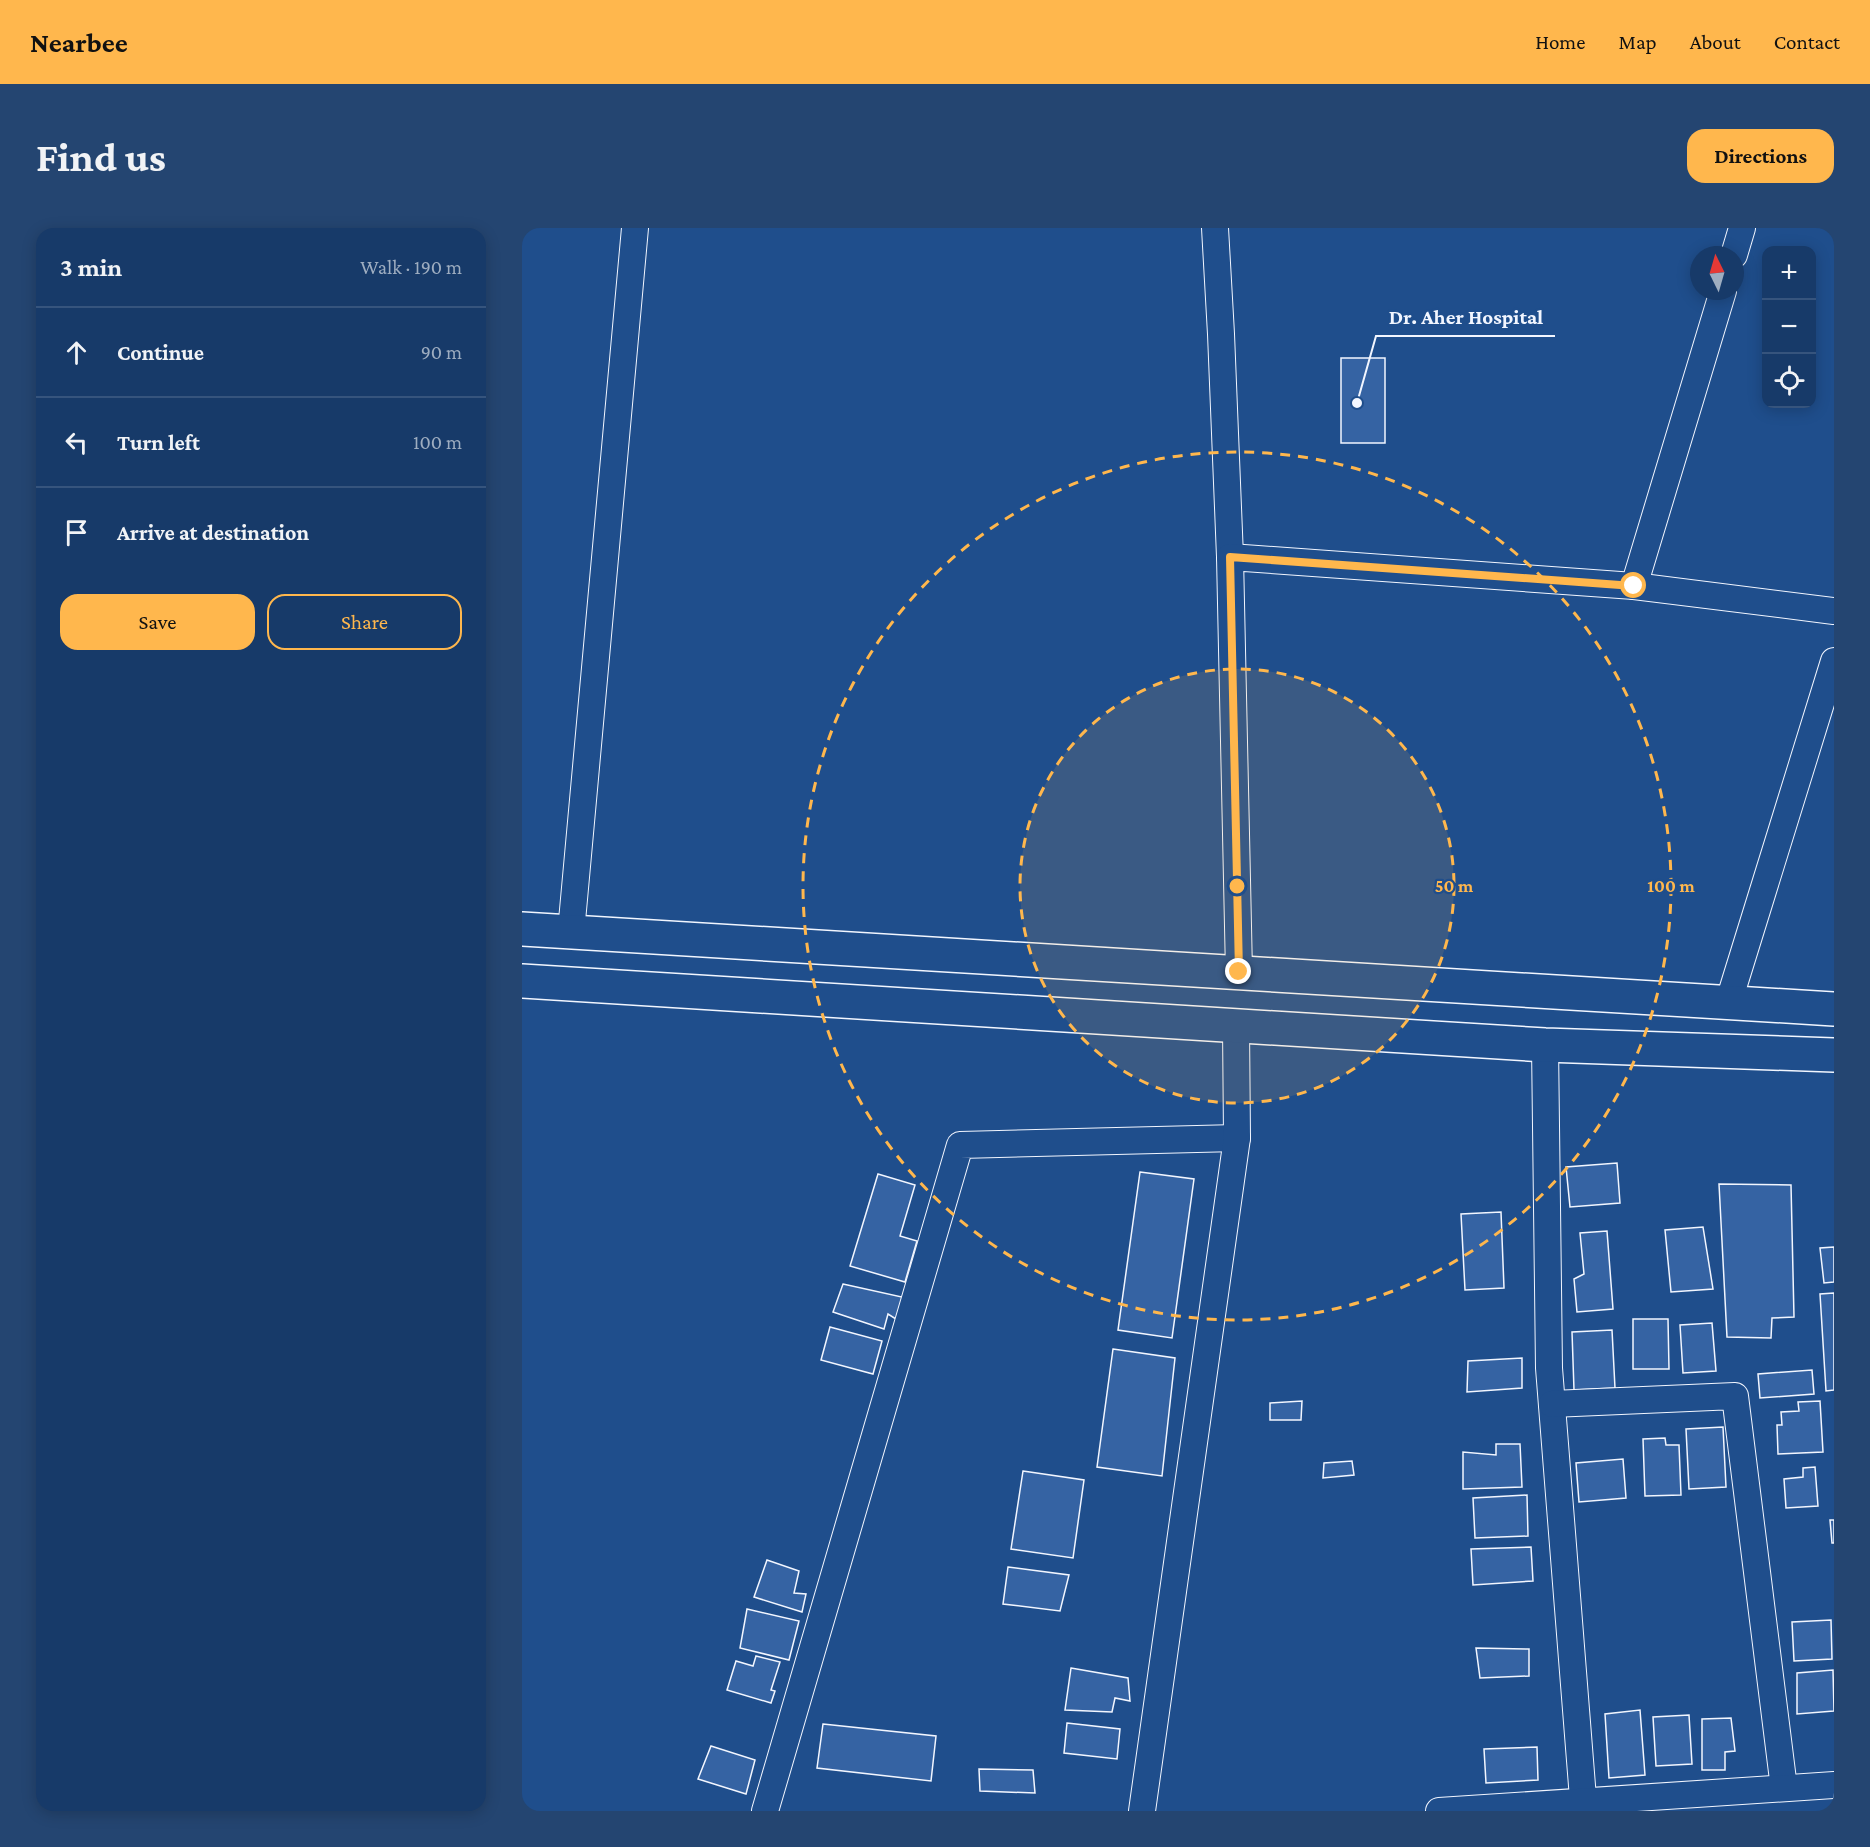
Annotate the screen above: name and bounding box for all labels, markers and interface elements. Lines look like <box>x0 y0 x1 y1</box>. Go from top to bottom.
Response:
text: Nearbee <box>30 27 128 58</box>
text: Home <box>1535 30 1585 54</box>
text: Map <box>1618 30 1657 54</box>
text: About <box>1690 30 1741 54</box>
text: Contact <box>1774 30 1840 54</box>
button: Directions <box>1687 129 1834 183</box>
text: Find us <box>36 133 166 180</box>
north arrow <box>1690 246 1744 300</box>
map controls <box>1762 246 1816 408</box>
button: + <box>1762 246 1816 300</box>
text: 3 min <box>60 253 122 282</box>
text: Walk · 190 m <box>360 256 462 278</box>
callout: Dr. Aher Hospital <box>1376 297 1555 336</box>
button: − <box>1762 300 1816 354</box>
text: Dr. Aher Hospital <box>1389 305 1543 329</box>
icon: ahead <box>60 336 93 369</box>
text: Continue <box>117 340 204 365</box>
text: 90 m <box>421 341 462 363</box>
button: locate <box>1762 354 1816 408</box>
icon: left <box>60 426 93 459</box>
text: Turn left <box>117 430 200 455</box>
text: 100 m <box>413 431 462 453</box>
icon: arrive <box>60 516 93 549</box>
text: Arrive at destination <box>117 520 309 545</box>
route start <box>1620 572 1646 598</box>
button: Save <box>60 594 255 650</box>
button: Share <box>267 594 462 650</box>
centre of rings <box>1227 876 1247 896</box>
text: 50 m <box>1435 876 1474 896</box>
text: 100 m <box>1647 876 1695 896</box>
route end <box>1225 958 1251 984</box>

